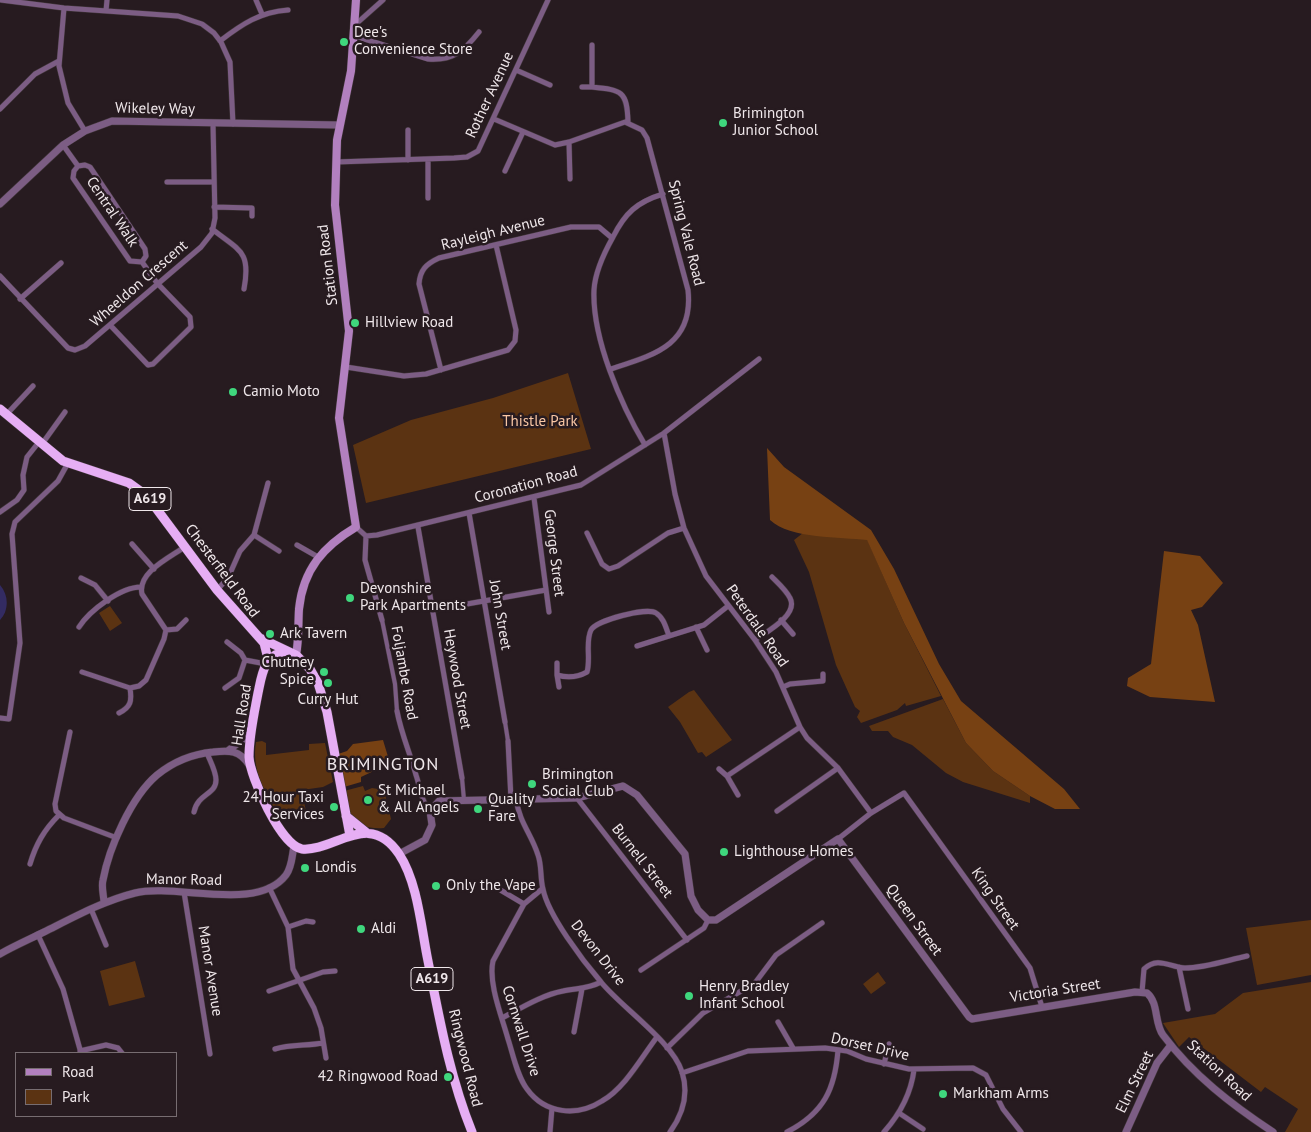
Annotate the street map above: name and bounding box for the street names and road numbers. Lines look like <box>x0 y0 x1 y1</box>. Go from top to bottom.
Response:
street label: Rother Avenue <box>462 49 518 141</box>
street label: Wikeley Way <box>115 99 195 119</box>
street label: Central Walk <box>82 174 142 250</box>
street label: Spring Vale Road <box>664 178 708 288</box>
street label: Rayleigh Avenue <box>439 211 547 255</box>
street label: Station Road <box>314 223 342 307</box>
street label: Wheeldon Crescent <box>87 237 191 331</box>
street label: Coronation Road <box>472 463 580 507</box>
road number: A619 <box>129 488 171 510</box>
street label: George Street <box>540 508 568 598</box>
street label: Chesterfield Road <box>181 521 263 621</box>
street label: John Street <box>485 578 515 652</box>
street label: Peterdale Road <box>722 581 792 671</box>
street label: Foljambe Road <box>387 625 421 721</box>
street label: Heywood Street <box>439 627 475 731</box>
street label: Hall Road <box>228 683 256 747</box>
street label: Burnell Street <box>608 820 676 902</box>
street label: King Street <box>967 864 1023 934</box>
street label: Manor Road <box>146 870 222 890</box>
street label: Queen Street <box>882 881 946 959</box>
street label: Devon Drive <box>567 917 629 989</box>
street label: Manor Avenue <box>194 924 226 1018</box>
road number: A619 <box>411 968 453 991</box>
street label: Victoria Street <box>1009 975 1101 1007</box>
street label: Cornwall Drive <box>498 983 544 1079</box>
street label: Ringwood Road <box>444 1007 486 1109</box>
street label: Dorset Drive <box>829 1029 911 1065</box>
street label: Station Road <box>1183 1037 1255 1105</box>
street label: Elm Street <box>1112 1048 1158 1116</box>

